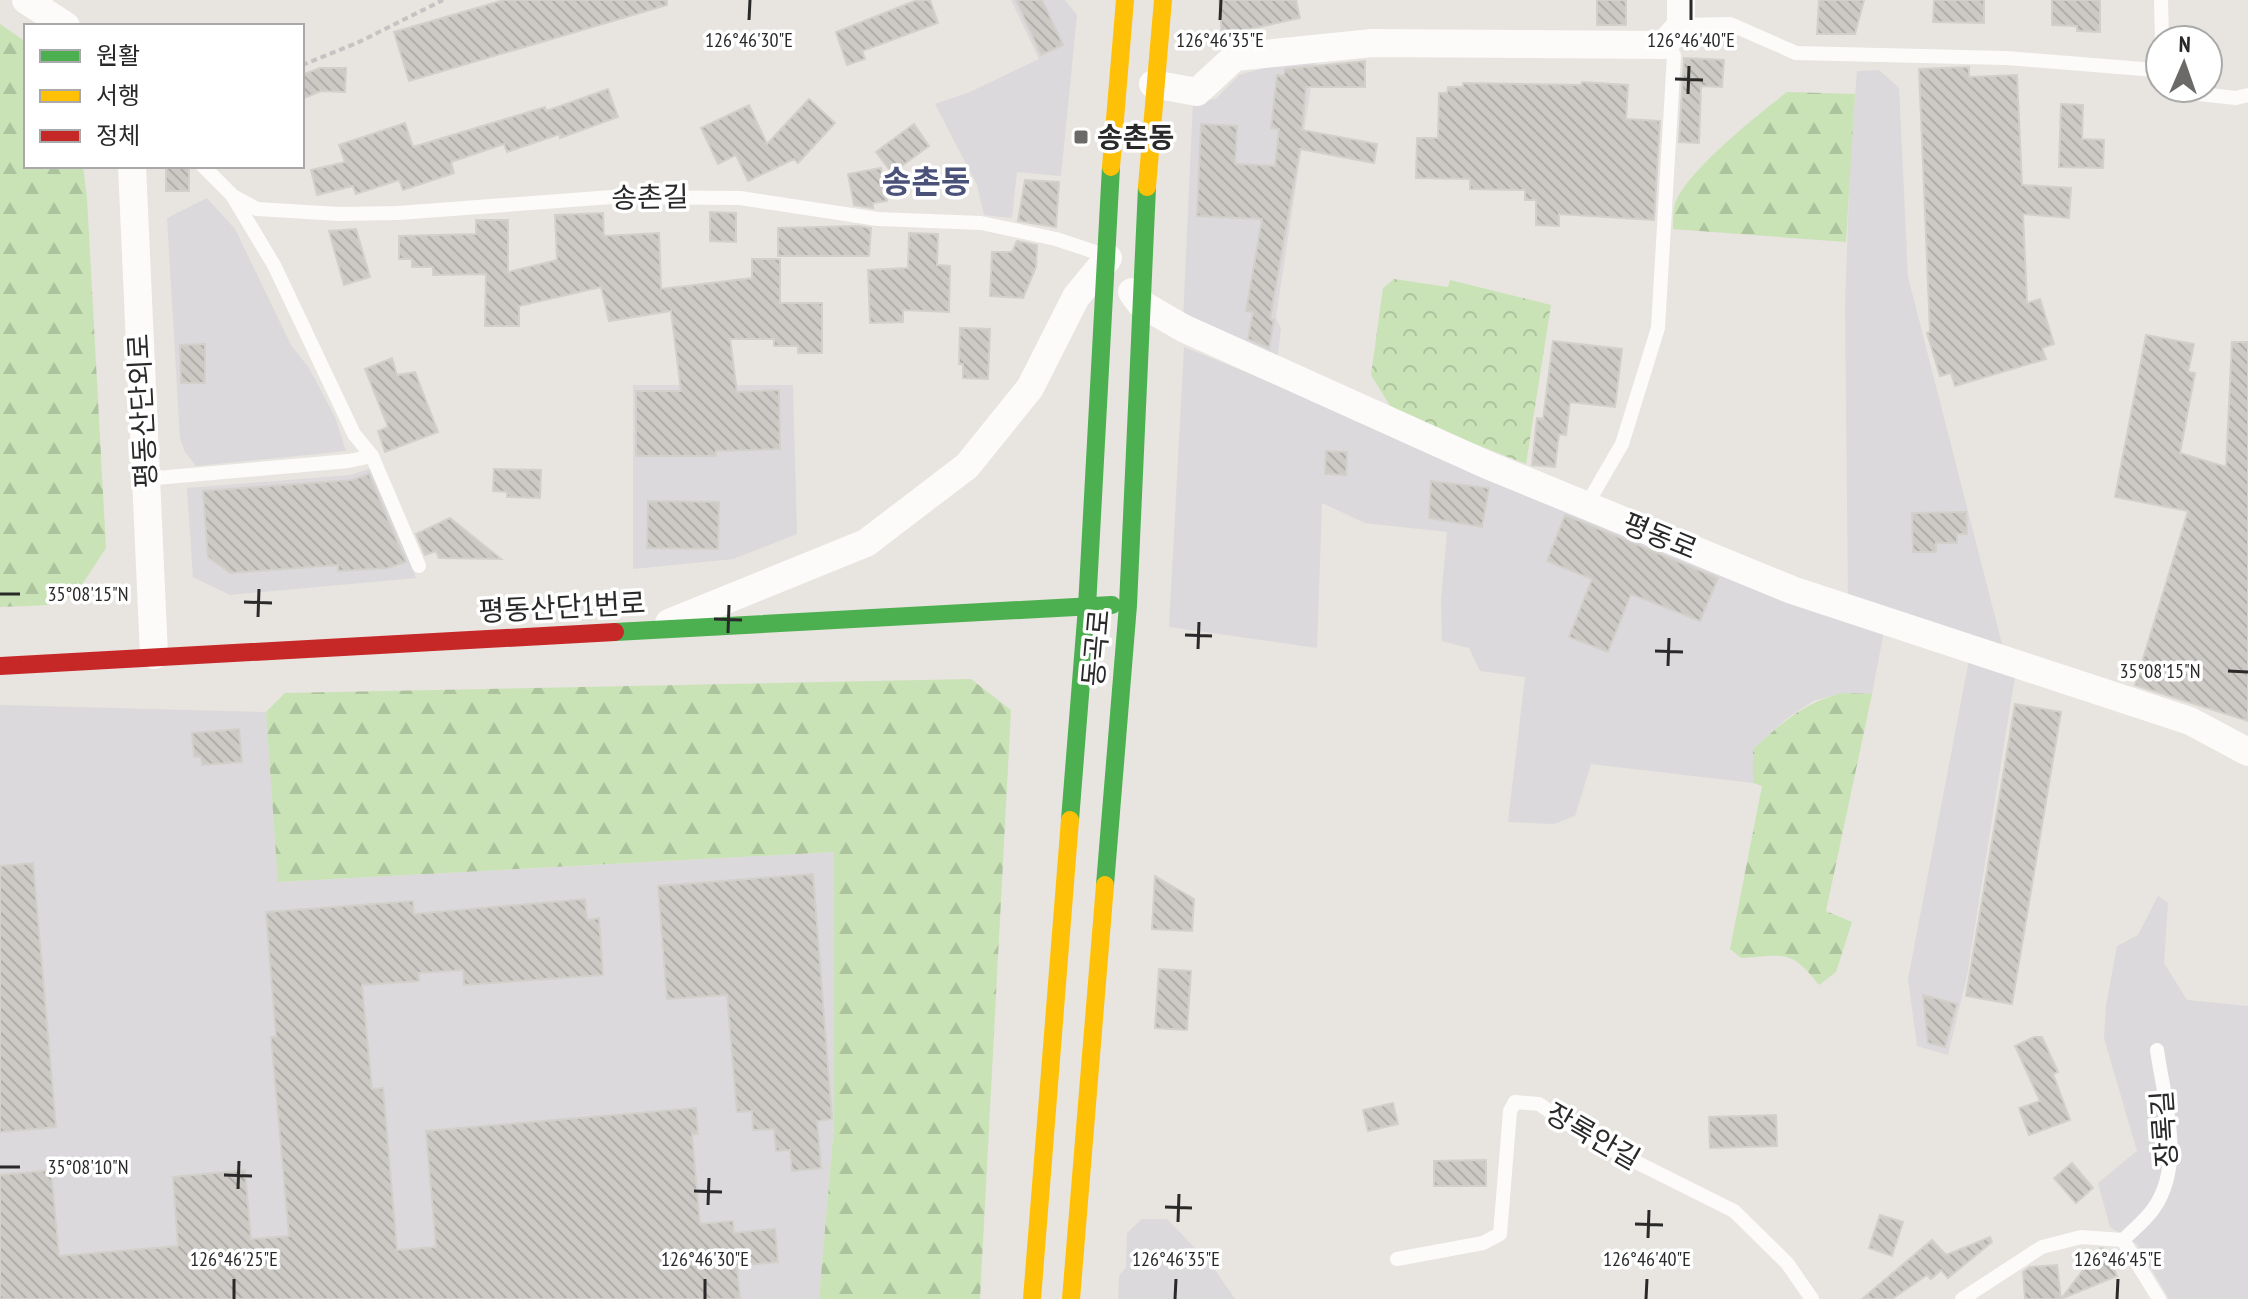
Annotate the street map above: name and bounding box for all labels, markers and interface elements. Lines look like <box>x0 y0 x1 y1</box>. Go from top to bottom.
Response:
legend <box>24 24 304 168</box>
north arrow <box>2144 24 2224 104</box>
text: 126°46'30"E <box>705 27 793 53</box>
text: 126°46'35"E <box>1176 27 1264 53</box>
text: 126°46'40"E <box>1647 27 1735 53</box>
text: N <box>2178 30 2191 58</box>
text: 원활 <box>96 40 140 71</box>
text: 서행 <box>96 80 140 111</box>
place label: 송촌동 <box>1097 118 1174 155</box>
text: 정체 <box>96 120 140 151</box>
marker: 송촌동 <box>1072 128 1090 146</box>
district label: 송촌동 <box>882 160 970 202</box>
street label: 송촌길 <box>611 177 689 216</box>
street label: 평동산단외로 <box>119 333 164 489</box>
street label: 평동로 <box>1617 504 1703 567</box>
text: 35°08'15"N <box>48 581 128 607</box>
street label: 평동산단1번로 <box>478 584 646 629</box>
street label: 동곡로 <box>1074 608 1117 688</box>
text: 35°08'15"N <box>2120 658 2200 684</box>
street label: 장록길 <box>2142 1089 2185 1169</box>
street label: 장록안길 <box>1539 1094 1647 1177</box>
text: 35°08'10"N <box>48 1154 128 1180</box>
text: 126°46'25"E <box>190 1246 278 1272</box>
text: 126°46'30"E <box>661 1246 749 1272</box>
text: 126°46'35"E <box>1132 1246 1220 1272</box>
text: 126°46'40"E <box>1603 1246 1691 1272</box>
text: 126°46'45"E <box>2074 1246 2162 1272</box>

